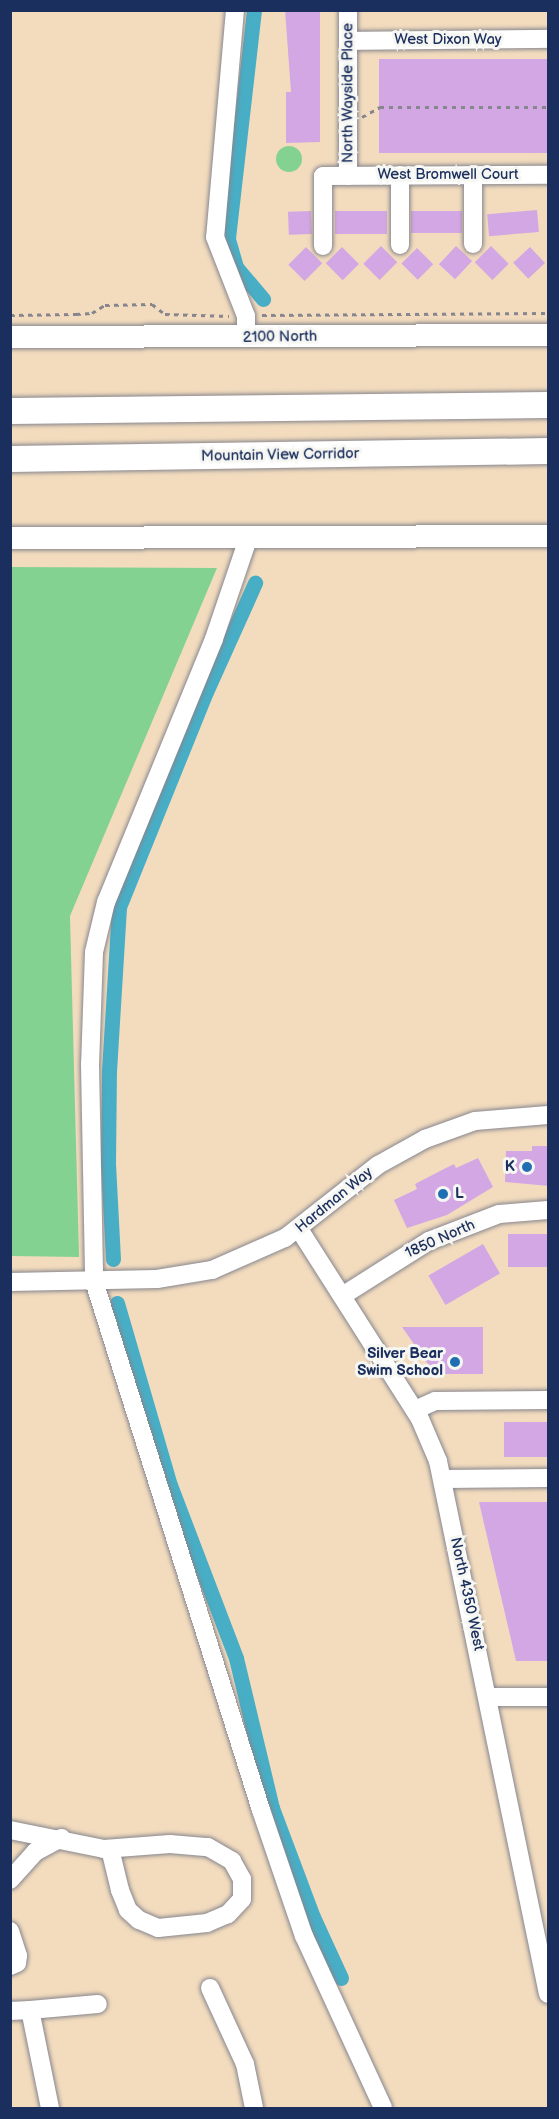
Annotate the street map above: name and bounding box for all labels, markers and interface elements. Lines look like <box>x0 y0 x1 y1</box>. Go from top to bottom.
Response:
street label: North Wayside Place <box>339 23 357 163</box>
street label: West Dixon Way <box>394 31 502 49</box>
street label: West Bromwell Court <box>377 166 519 184</box>
street label: 2100 North <box>243 327 317 347</box>
street label: Mountain View Corridor <box>201 445 359 465</box>
place label: K <box>505 1158 515 1176</box>
marker: K <box>520 1160 534 1174</box>
street label: Hardman Way <box>292 1163 376 1237</box>
place label: L <box>455 1185 464 1203</box>
marker: L <box>436 1187 450 1201</box>
street label: 1850 North <box>402 1216 478 1262</box>
place label: Silver Bear Swim School <box>357 1344 443 1379</box>
marker: Silver Bear Swim School <box>448 1355 462 1369</box>
street label: North 4350 West <box>446 1535 488 1653</box>

